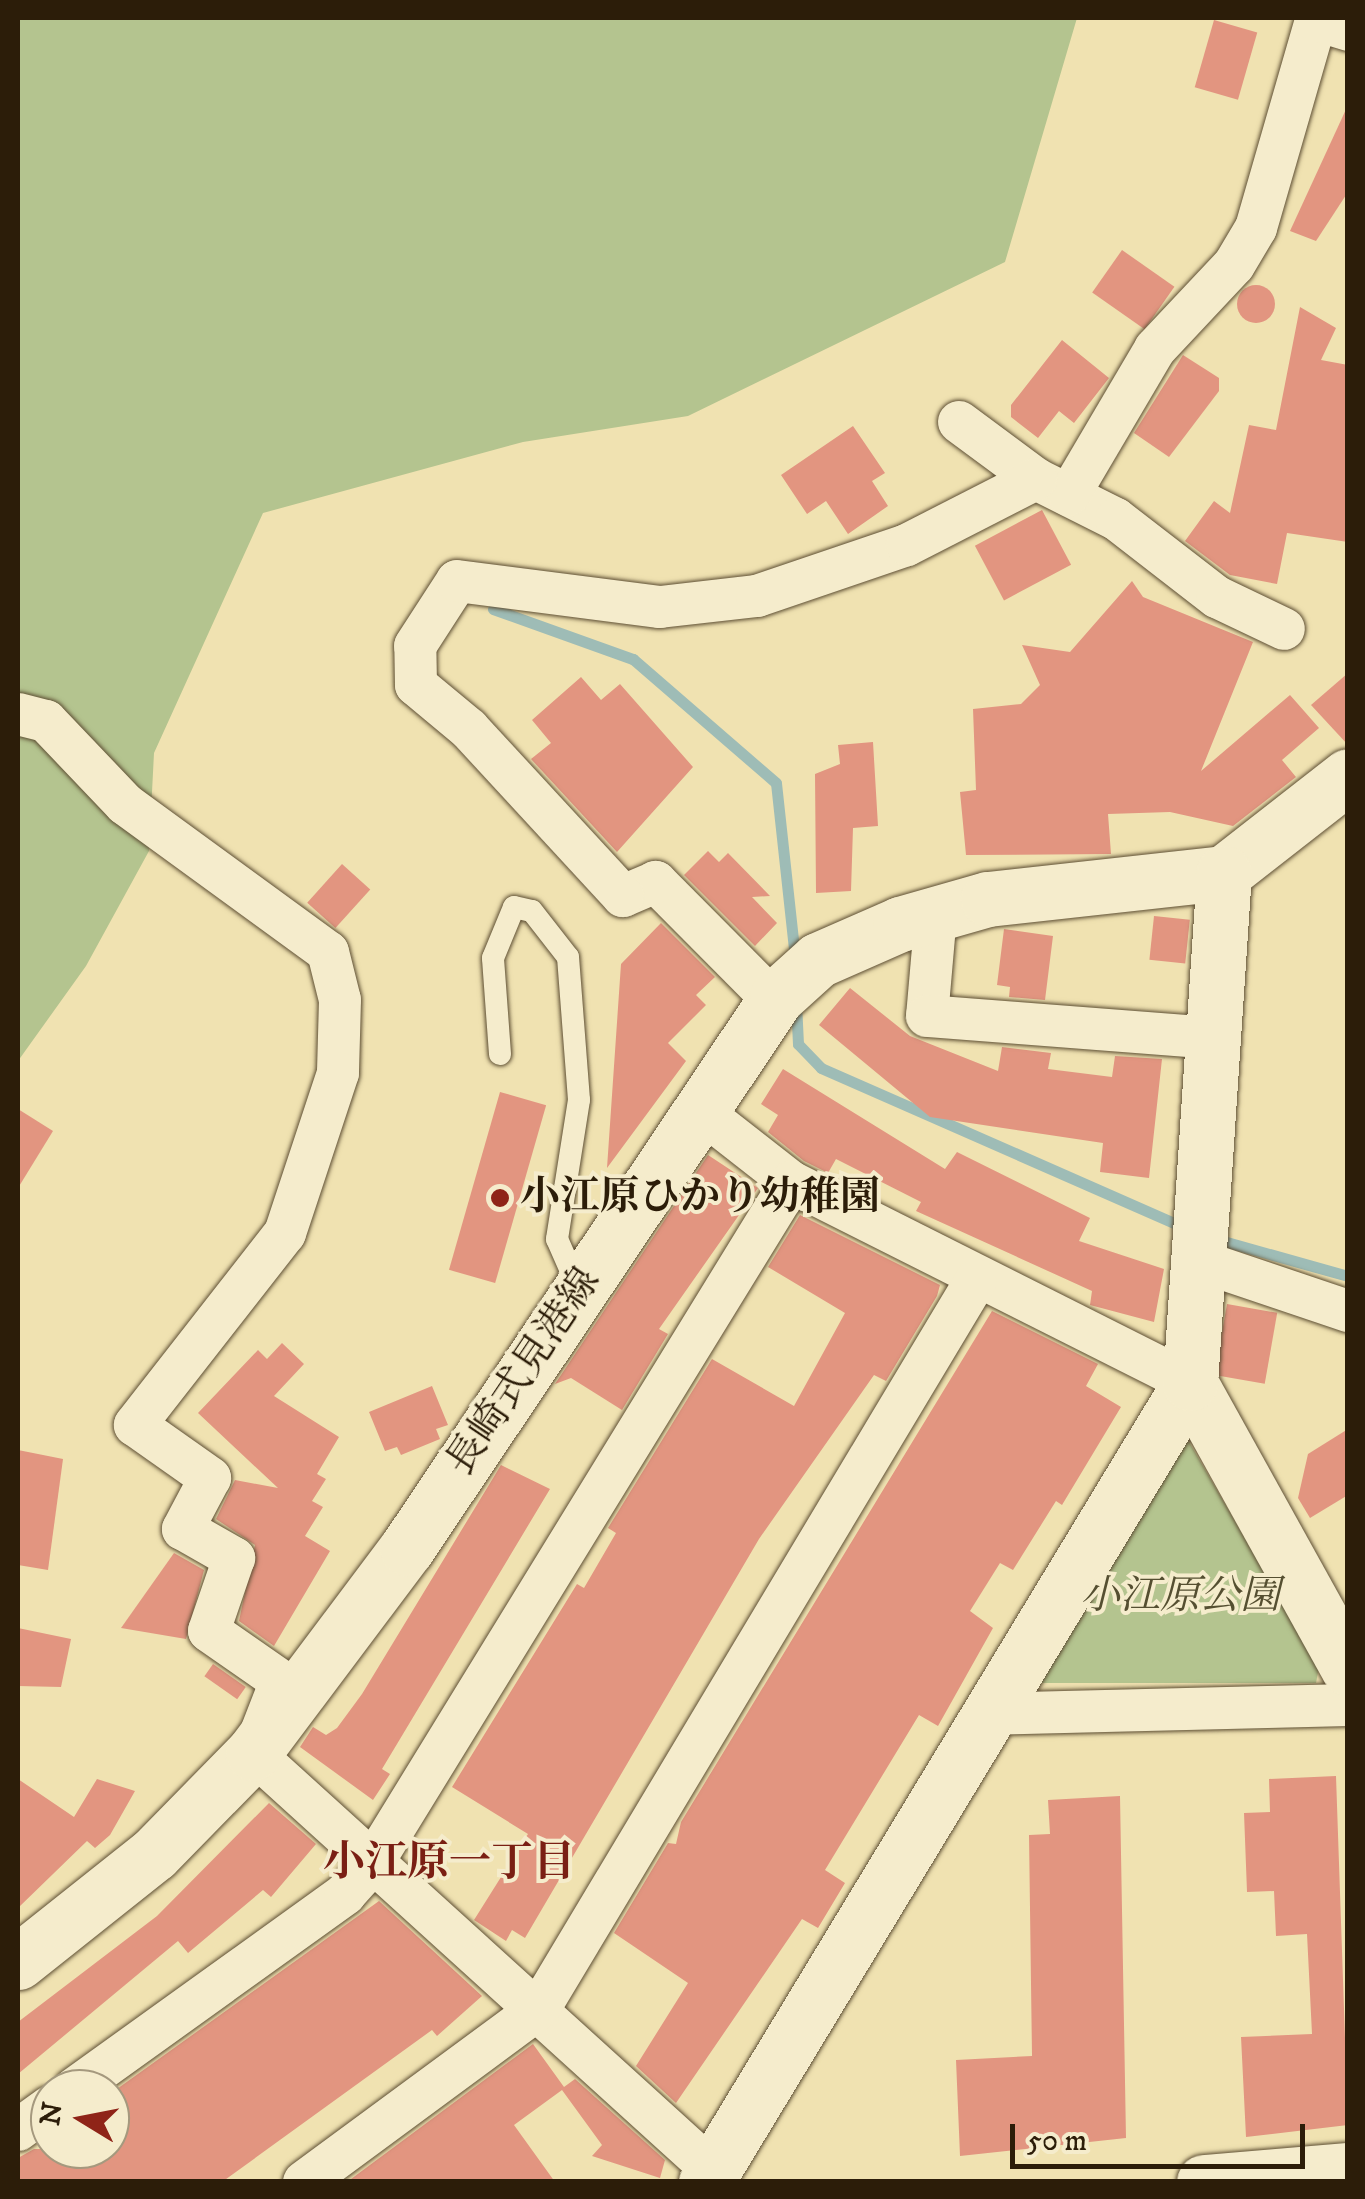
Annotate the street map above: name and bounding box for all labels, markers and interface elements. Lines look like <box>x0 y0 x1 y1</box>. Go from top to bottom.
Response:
place label: 小江原ひかり幼稚園 <box>520 1174 880 1222</box>
marker: 小江原ひかり幼稚園 <box>489 1187 511 1209</box>
street label: 長崎式見港線 <box>437 1259 611 1485</box>
park label: 小江原公園 <box>1080 1573 1280 1621</box>
district label: 小江原一丁目 <box>323 1838 575 1888</box>
north arrow <box>30 2069 130 2169</box>
text: N <box>33 2100 71 2128</box>
scale bar <box>1015 2104 1310 2166</box>
text: 50 m <box>1027 2123 1087 2160</box>

